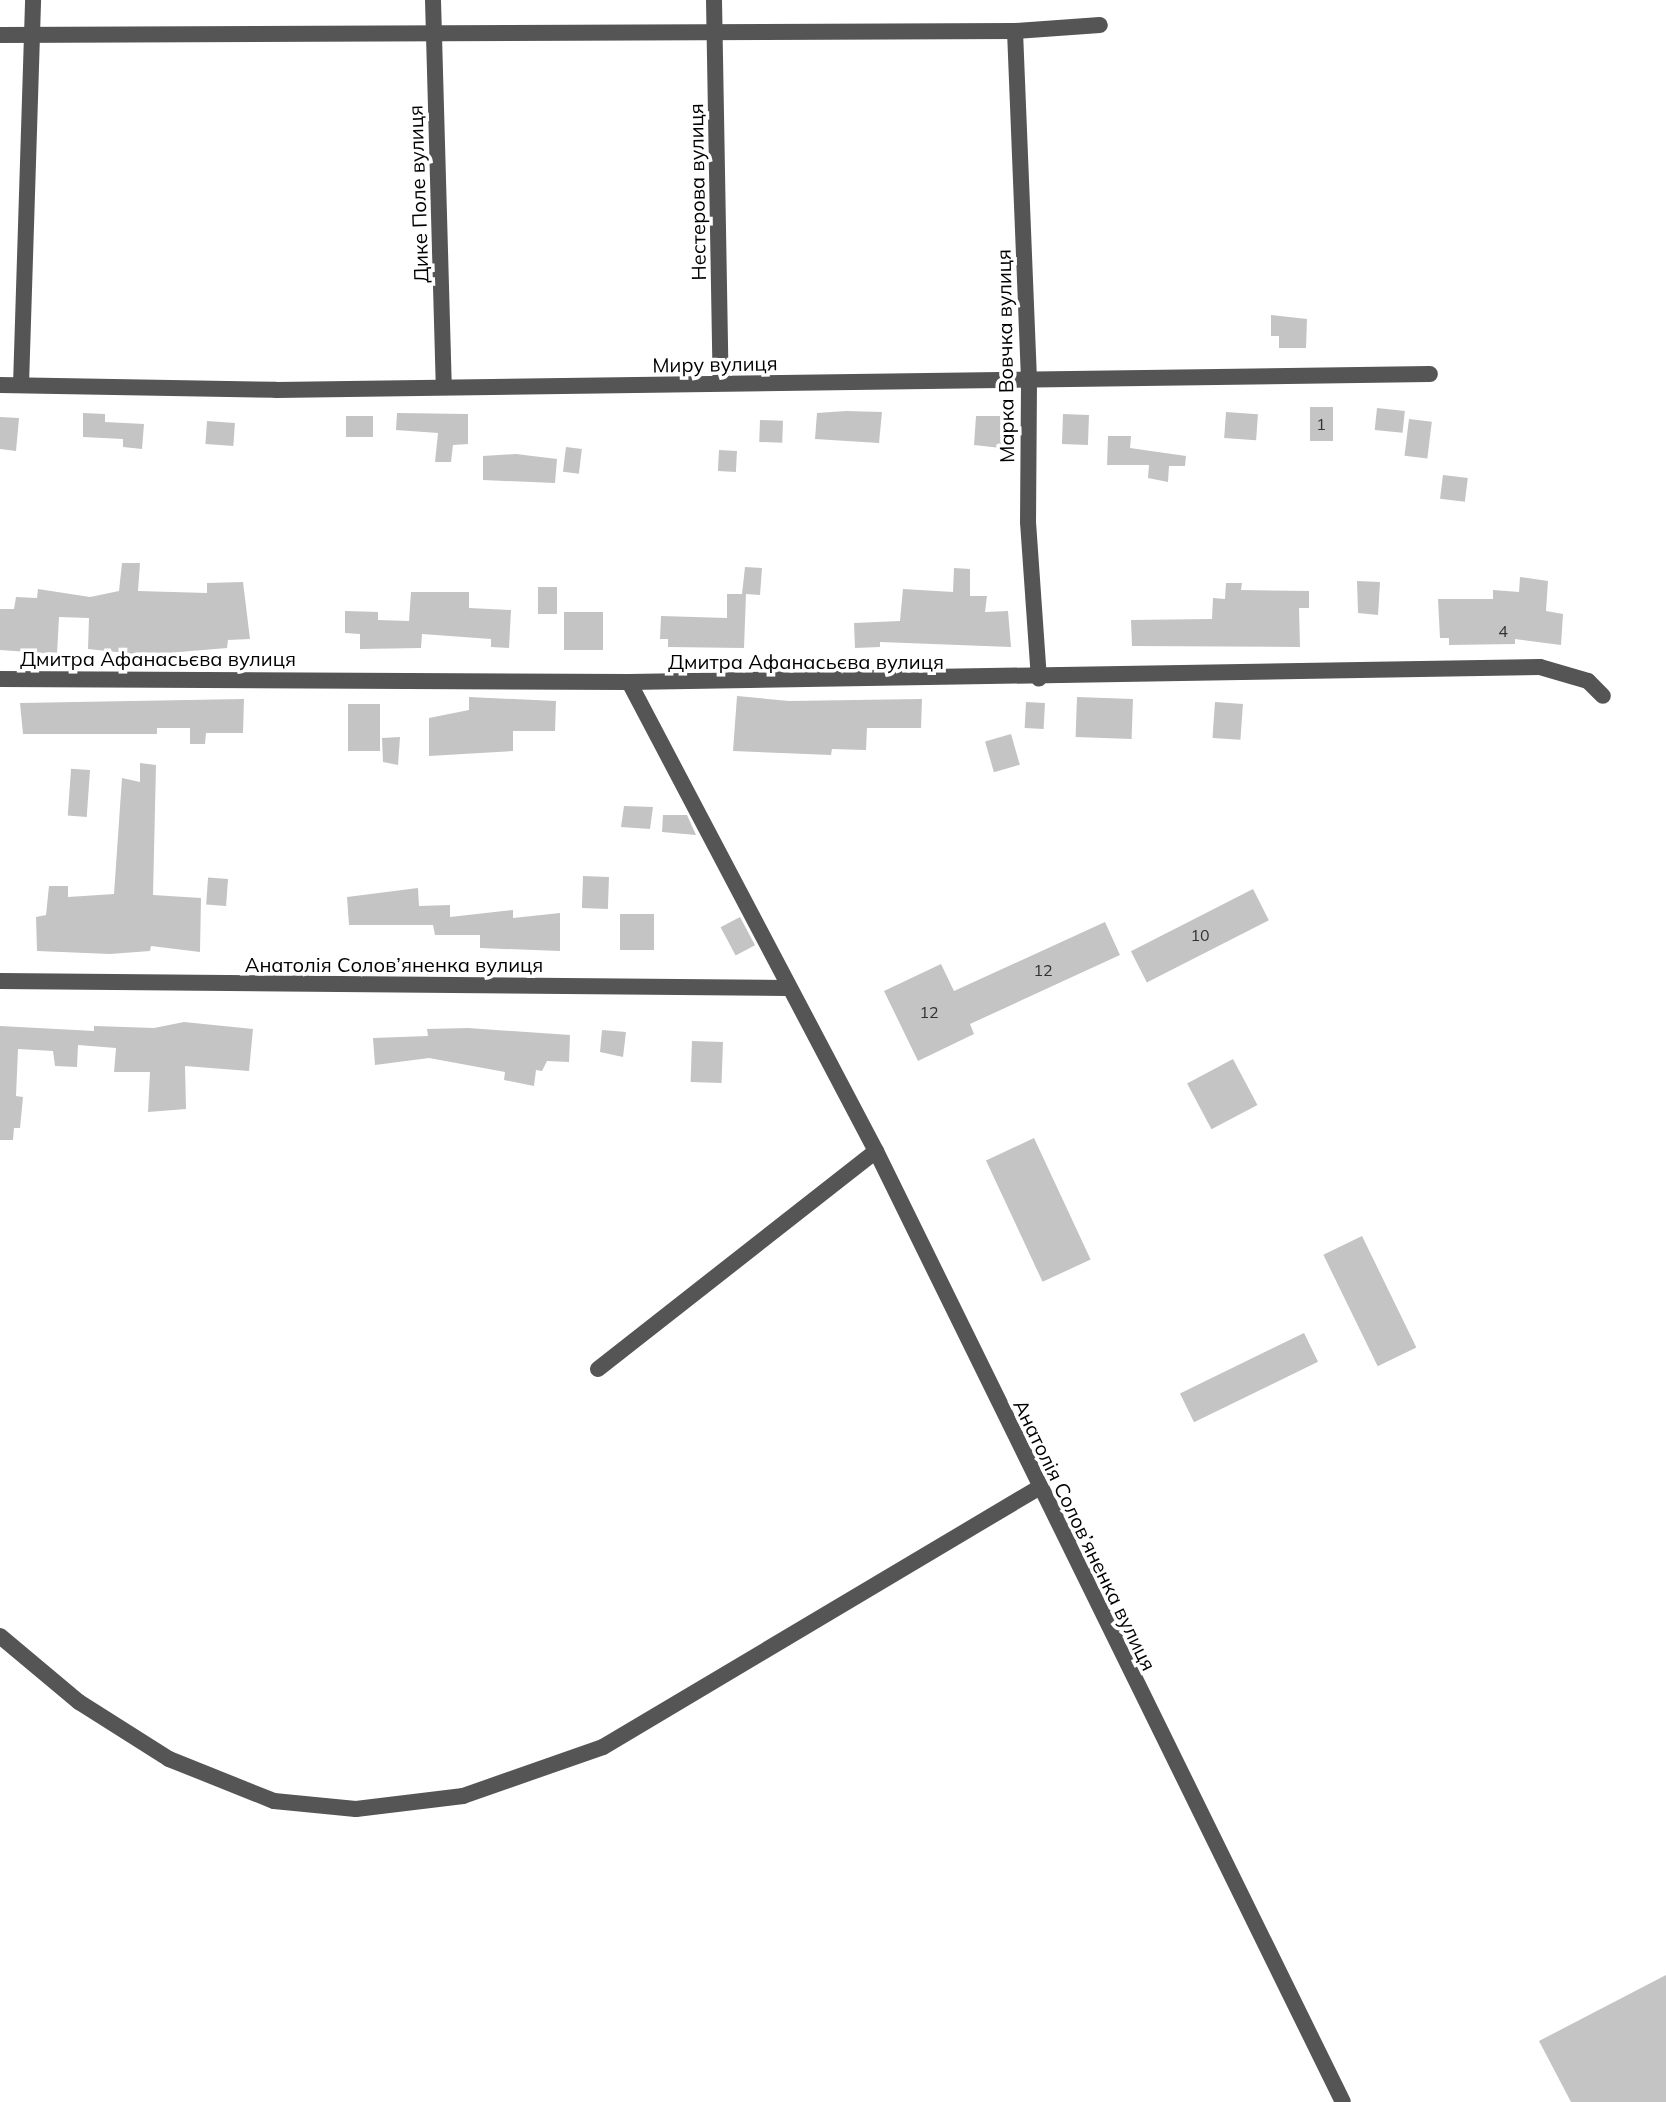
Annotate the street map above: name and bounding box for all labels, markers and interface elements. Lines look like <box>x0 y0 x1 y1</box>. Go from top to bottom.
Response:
street label: Нестерова вулиця <box>683 103 711 281</box>
street label: Дике Поле вулиця <box>403 105 433 283</box>
street label: Марка Вовчка вулиця <box>991 249 1019 463</box>
street label: Миру вулиця <box>652 351 778 377</box>
house number: 1 <box>1316 414 1326 434</box>
house number: 4 <box>1498 621 1508 641</box>
street label: Дмитра Афанасьєва вулиця <box>20 646 296 670</box>
street label: Дмитра Афанасьєва вулиця <box>668 649 944 673</box>
house number: 10 <box>1190 925 1210 945</box>
street label: Анатолія Солов’яненка вулиця <box>245 952 543 976</box>
house number: 12 <box>1033 960 1053 980</box>
house number: 12 <box>919 1002 939 1022</box>
street label: Анатолія Солов’яненка вулиця <box>1009 1396 1161 1674</box>

